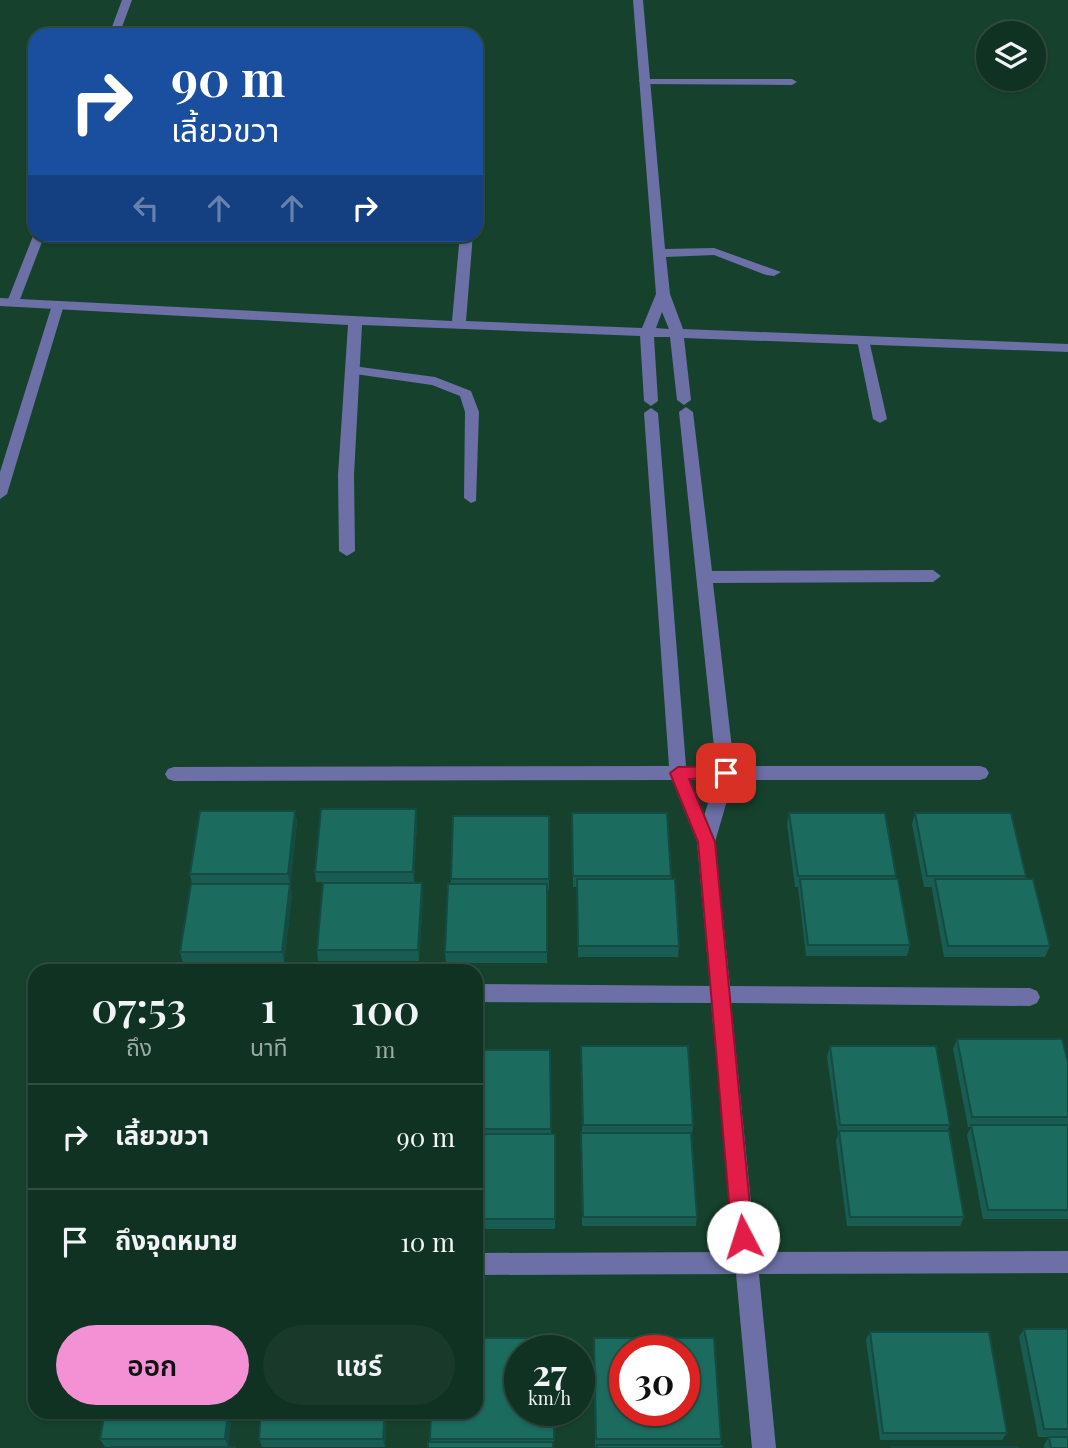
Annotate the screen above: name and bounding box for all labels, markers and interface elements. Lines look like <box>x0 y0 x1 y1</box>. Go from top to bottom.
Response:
map controls <box>976 21 1046 91</box>
button: layers <box>976 21 1046 91</box>
text: 90 m <box>171 44 285 109</box>
icon: right <box>56 56 147 147</box>
text: เลี้ยวขวา <box>171 107 279 150</box>
icon: left <box>127 189 165 227</box>
icon: ahead <box>200 189 238 227</box>
icon: ahead <box>273 189 311 227</box>
icon: right <box>346 189 384 227</box>
pin <box>696 743 756 803</box>
icon: arrive <box>707 754 745 792</box>
text: 07:53 <box>91 978 187 1034</box>
text: 1 <box>261 978 277 1034</box>
text: 100 <box>351 980 420 1036</box>
text: ถึง <box>126 1031 152 1062</box>
text: นาที <box>250 1031 288 1062</box>
text: m <box>375 1033 395 1064</box>
text: เลี้ยวขวา <box>115 1117 209 1152</box>
icon: right <box>56 1118 94 1156</box>
text: 90 m <box>397 1119 455 1154</box>
position arrow <box>706 1200 780 1274</box>
text: ถึงจุดหมาย <box>115 1222 238 1257</box>
icon: arrive <box>56 1223 94 1261</box>
text: 10 m <box>400 1224 455 1259</box>
button: ออก <box>56 1325 249 1405</box>
button: แชร์ <box>263 1325 455 1405</box>
speed limit sign: 30 <box>609 1335 700 1426</box>
text: 27 <box>532 1348 567 1395</box>
text: km/h <box>528 1386 571 1410</box>

